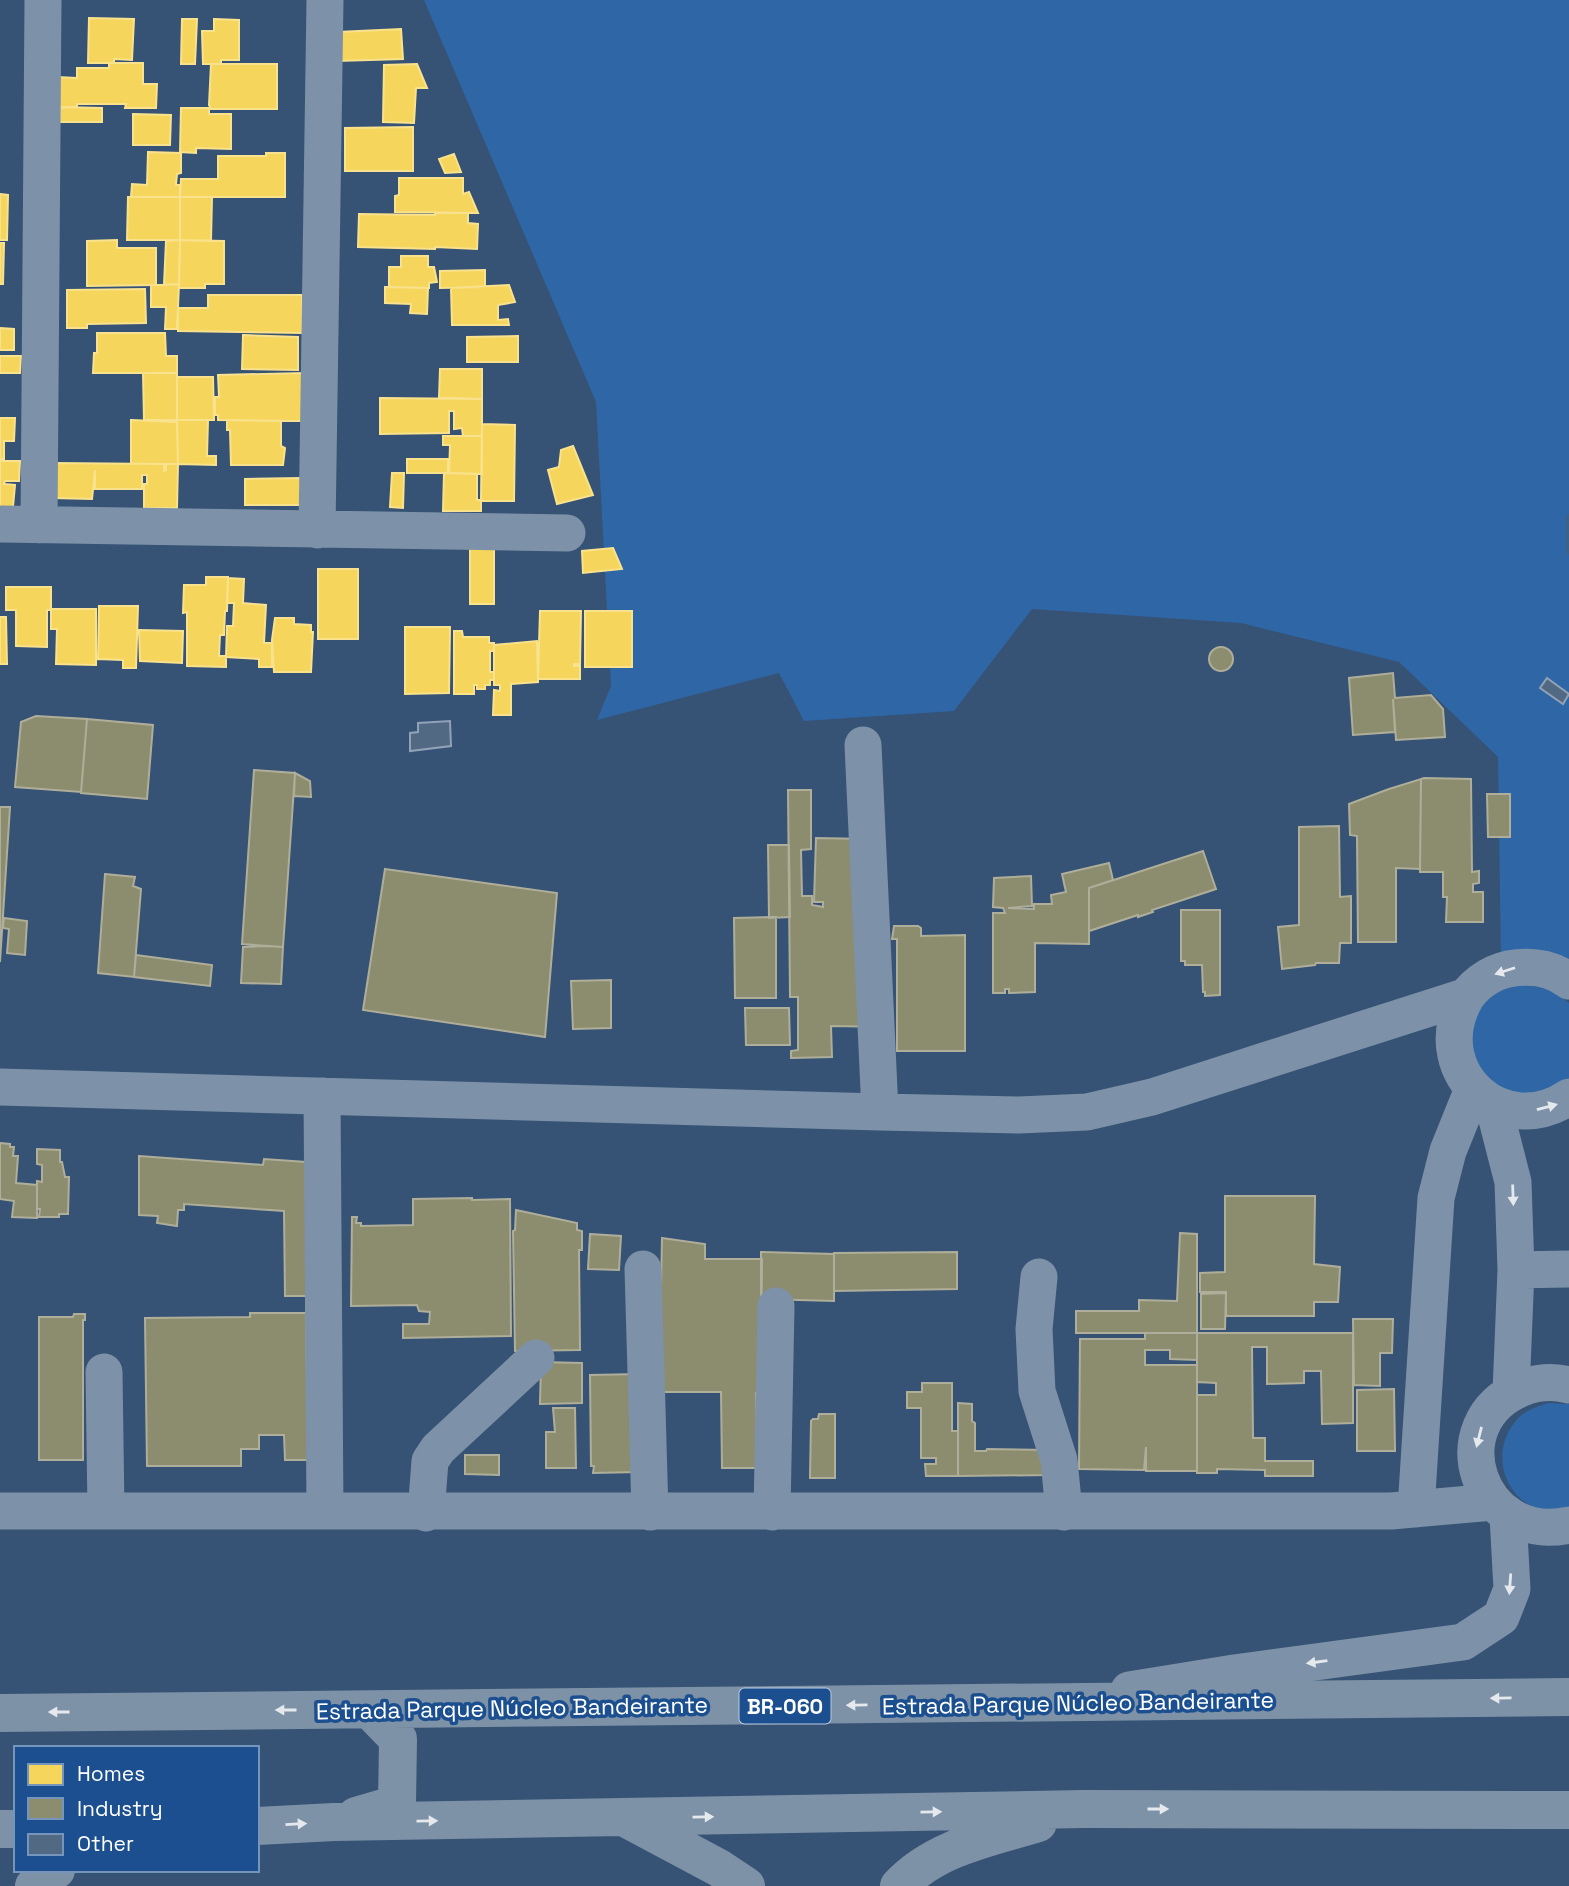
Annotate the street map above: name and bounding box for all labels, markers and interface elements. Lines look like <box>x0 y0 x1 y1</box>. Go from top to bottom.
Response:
one-way arrow <box>1494 966 1515 977</box>
one-way arrow <box>1536 1101 1558 1112</box>
one-way arrow <box>1508 1184 1519 1206</box>
one-way arrow <box>1473 1427 1484 1449</box>
one-way arrow <box>1504 1573 1515 1595</box>
one-way arrow <box>1306 1656 1328 1667</box>
street label: Estrada Parque Núcleo Bandeirante <box>882 1685 1274 1721</box>
road number: BR-060 <box>740 1688 830 1724</box>
street label: Estrada Parque Núcleo Bandeirante <box>316 1690 708 1726</box>
one-way arrow <box>1490 1692 1512 1704</box>
one-way arrow <box>846 1699 868 1711</box>
one-way arrow <box>275 1705 297 1716</box>
one-way arrow <box>48 1707 70 1718</box>
legend <box>14 1746 259 1872</box>
text: Homes <box>77 1760 145 1787</box>
text: Industry <box>77 1795 163 1822</box>
one-way arrow <box>1148 1803 1170 1815</box>
one-way arrow <box>920 1806 942 1818</box>
one-way arrow <box>693 1811 715 1823</box>
one-way arrow <box>416 1815 438 1827</box>
one-way arrow <box>285 1819 307 1830</box>
text: Other <box>77 1830 134 1857</box>

